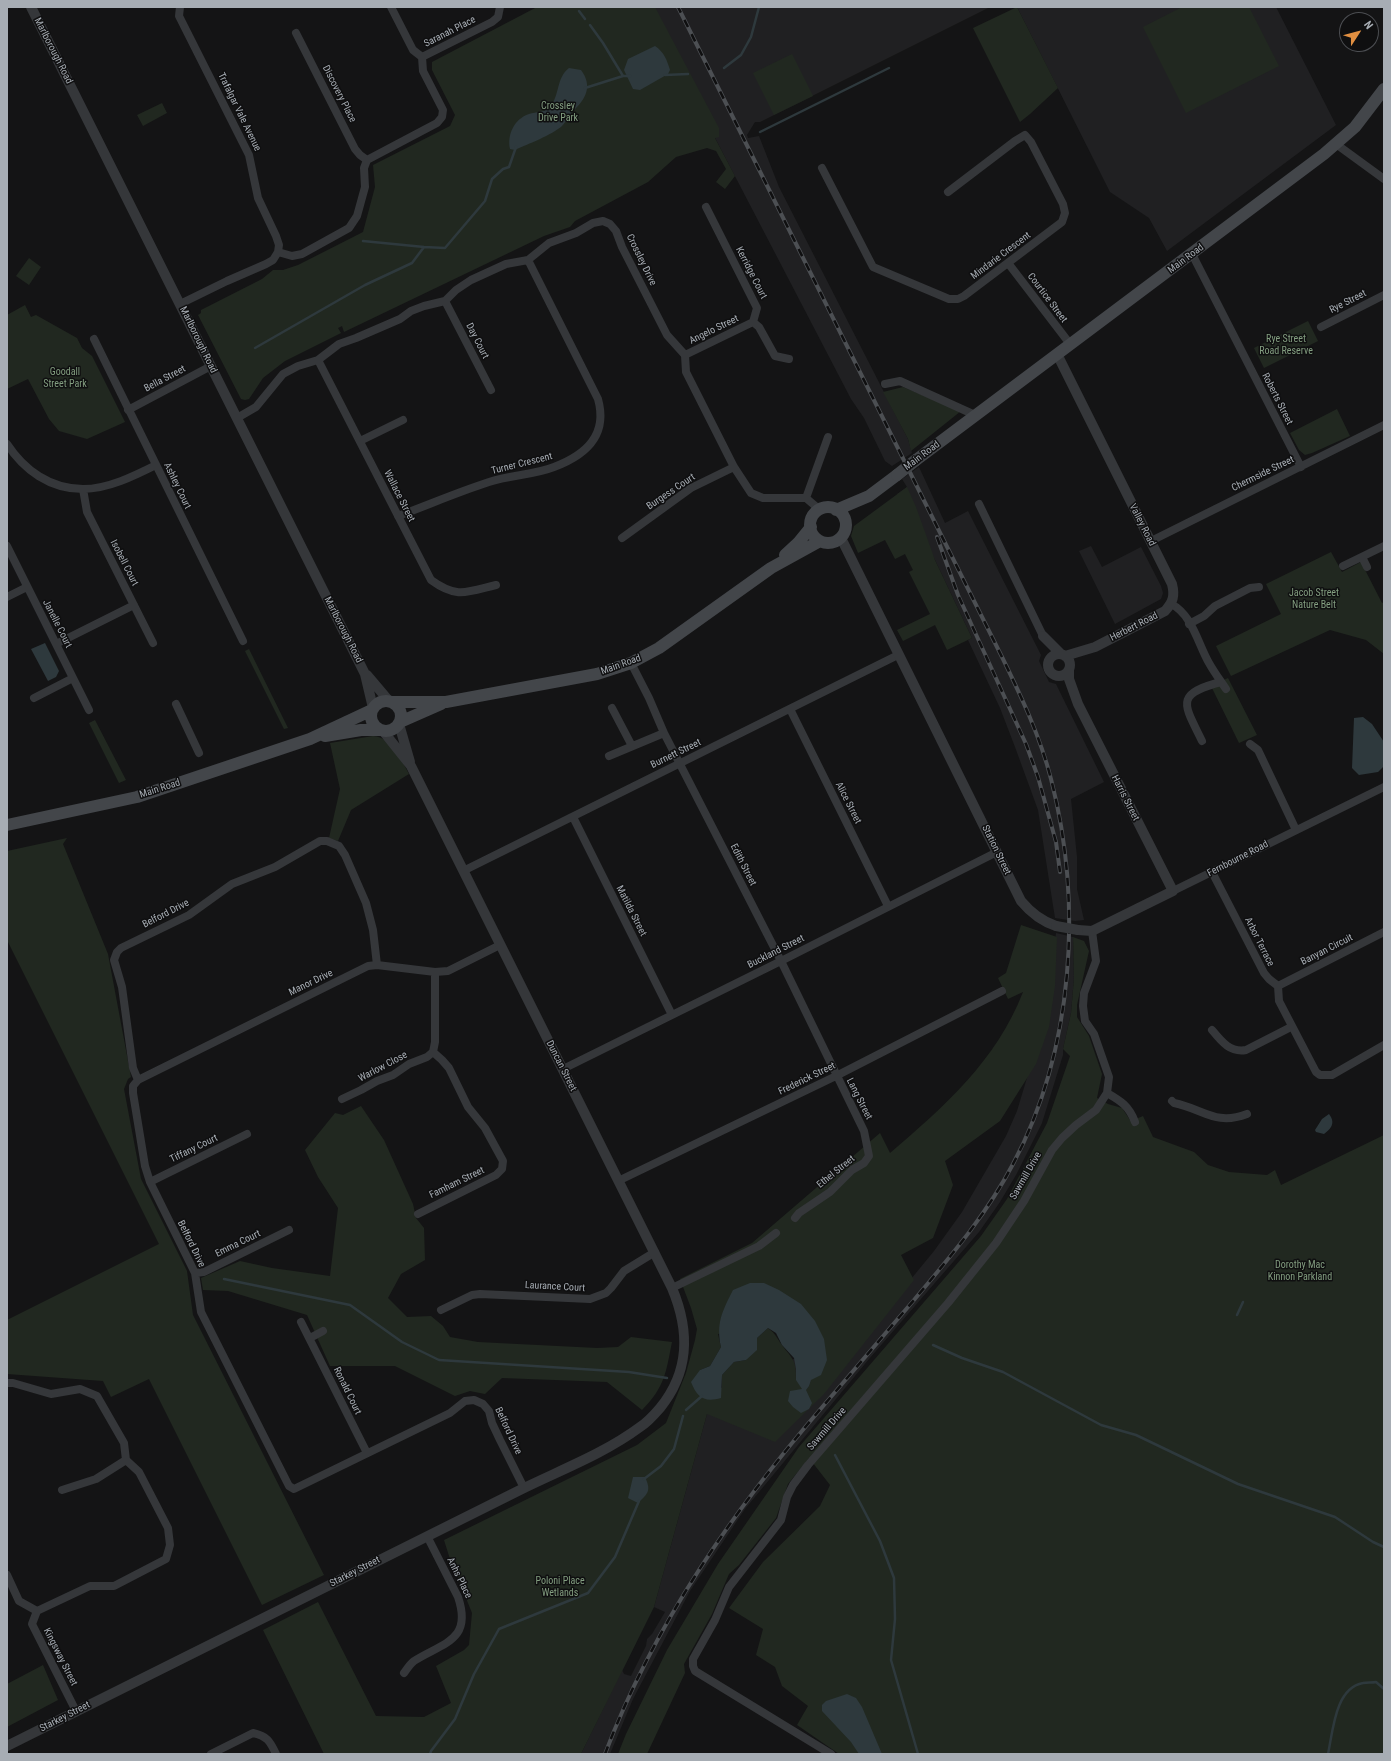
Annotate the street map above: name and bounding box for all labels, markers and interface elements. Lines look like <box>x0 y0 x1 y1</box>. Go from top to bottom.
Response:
north arrow <box>1339 12 1379 52</box>
street label: Saranah Place <box>422 14 478 50</box>
street label: Marlborough Road <box>31 16 75 86</box>
text: N <box>1361 19 1376 32</box>
street label: Discovery Place <box>319 63 359 125</box>
street label: Trafalgar Vale Avenue <box>215 71 263 153</box>
park label: Crossley Drive Park <box>538 100 578 124</box>
street label: Mindarie Crescent <box>969 230 1033 282</box>
street label: Crossley Drive <box>623 232 659 288</box>
street label: Main Road <box>1166 242 1206 276</box>
street label: Kerridge Court <box>733 245 769 301</box>
street label: Courtice Street <box>1024 271 1070 325</box>
street label: Rye Street <box>1328 288 1368 316</box>
street label: Marlborough Road <box>177 305 219 375</box>
street label: Angelo Street <box>687 313 741 347</box>
street label: Day Court <box>463 321 491 361</box>
park label: Rye Street Road Reserve <box>1259 333 1313 356</box>
street label: Bella Street <box>142 363 188 395</box>
park label: Goodall Street Park <box>43 366 87 390</box>
street label: Roberts Street <box>1259 371 1295 427</box>
street label: Main Road <box>902 439 942 473</box>
street label: Turner Crescent <box>490 451 554 477</box>
street label: Chermside Street <box>1230 454 1296 494</box>
street label: Ashley Court <box>161 461 193 511</box>
street label: Wallace Street <box>381 468 417 524</box>
street label: Burgess Court <box>644 471 698 513</box>
street label: Valley Road <box>1126 502 1158 548</box>
street label: Isobell Court <box>107 538 141 588</box>
park label: Jacob Street Nature Belt <box>1289 587 1339 610</box>
street label: Marlborough Road <box>321 595 365 665</box>
street label: Janelle Court <box>40 598 74 650</box>
street label: Herbert Road <box>1108 610 1160 644</box>
street label: Main Road <box>599 652 643 678</box>
street label: Burnett Street <box>649 737 703 771</box>
street label: Harris Street <box>1108 773 1142 823</box>
street label: Main Road <box>138 777 182 801</box>
street label: Alice Street <box>832 780 864 826</box>
street label: Station Street <box>979 823 1013 877</box>
street label: Fernbourne Road <box>1205 838 1271 880</box>
street label: Edith Street <box>727 842 759 888</box>
street label: Matilda Street <box>613 884 649 938</box>
street label: Belford Drive <box>141 897 191 931</box>
street label: Arbor Terrace <box>1242 915 1276 969</box>
street label: Banyan Circuit <box>1299 932 1355 968</box>
street label: Buckland Street <box>746 933 806 971</box>
street label: Manor Drive <box>287 967 335 999</box>
street label: Duncan Street <box>543 1039 579 1093</box>
street label: Warlow Close <box>357 1049 409 1085</box>
street label: Frederick Street <box>776 1060 838 1098</box>
street label: Lang Street <box>843 1076 875 1122</box>
street label: Tiffany Court <box>168 1132 220 1166</box>
street label: Sawmill Drive <box>1008 1150 1044 1202</box>
street label: Ethel Street <box>815 1153 857 1191</box>
street label: Famham Street <box>427 1164 487 1202</box>
street label: Belford Drive <box>174 1219 208 1269</box>
street label: Emma Court <box>213 1228 263 1260</box>
park label: Dorothy Mac Kinnon Parkland <box>1268 1259 1332 1282</box>
street label: Laurance Court <box>525 1279 585 1295</box>
street label: Ronald Court <box>330 1365 364 1417</box>
street label: Belford Drive <box>492 1405 524 1457</box>
street label: Sawmill Drive <box>805 1405 849 1453</box>
street label: Starkey Street <box>328 1554 382 1590</box>
street label: Anhs Place <box>444 1555 474 1601</box>
park label: Poloni Place Wetlands <box>535 1575 585 1598</box>
street label: Kingsway Street <box>40 1626 80 1688</box>
street label: Starkey Street <box>38 1699 92 1735</box>

